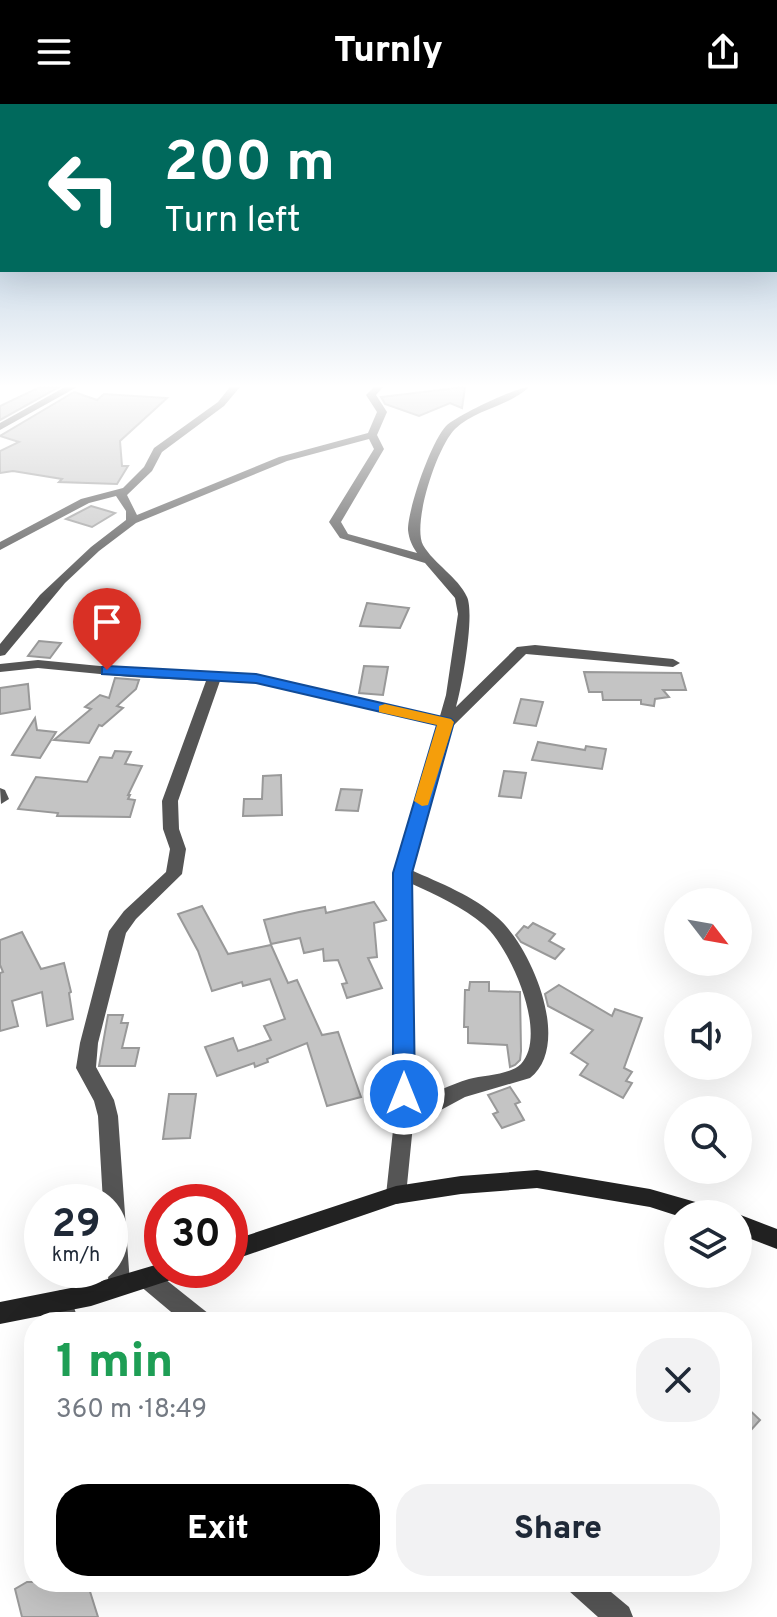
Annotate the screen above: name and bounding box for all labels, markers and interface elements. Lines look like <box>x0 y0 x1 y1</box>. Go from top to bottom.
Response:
text: Turnly <box>334 29 443 75</box>
icon: menu <box>32 30 76 74</box>
icon: share <box>701 30 745 74</box>
text: 200 m <box>164 130 335 200</box>
icon: left <box>32 136 136 240</box>
text: Turn left <box>164 199 301 245</box>
pin <box>73 588 141 670</box>
icon: arrive <box>85 600 129 644</box>
north arrow <box>664 888 752 976</box>
map controls <box>664 888 752 1288</box>
button: sound <box>664 992 752 1080</box>
position arrow <box>362 1052 446 1136</box>
button: search <box>664 1096 752 1184</box>
speed limit sign: 30 <box>144 1184 248 1288</box>
button: layers <box>664 1200 752 1288</box>
text: 29 <box>51 1201 101 1251</box>
text: km/h <box>52 1243 100 1269</box>
text: 1 min <box>56 1334 173 1394</box>
button: close <box>636 1338 720 1422</box>
text: 360 m · 18:49 <box>56 1394 207 1427</box>
button: Exit <box>56 1484 380 1576</box>
button: Share <box>396 1484 720 1576</box>

